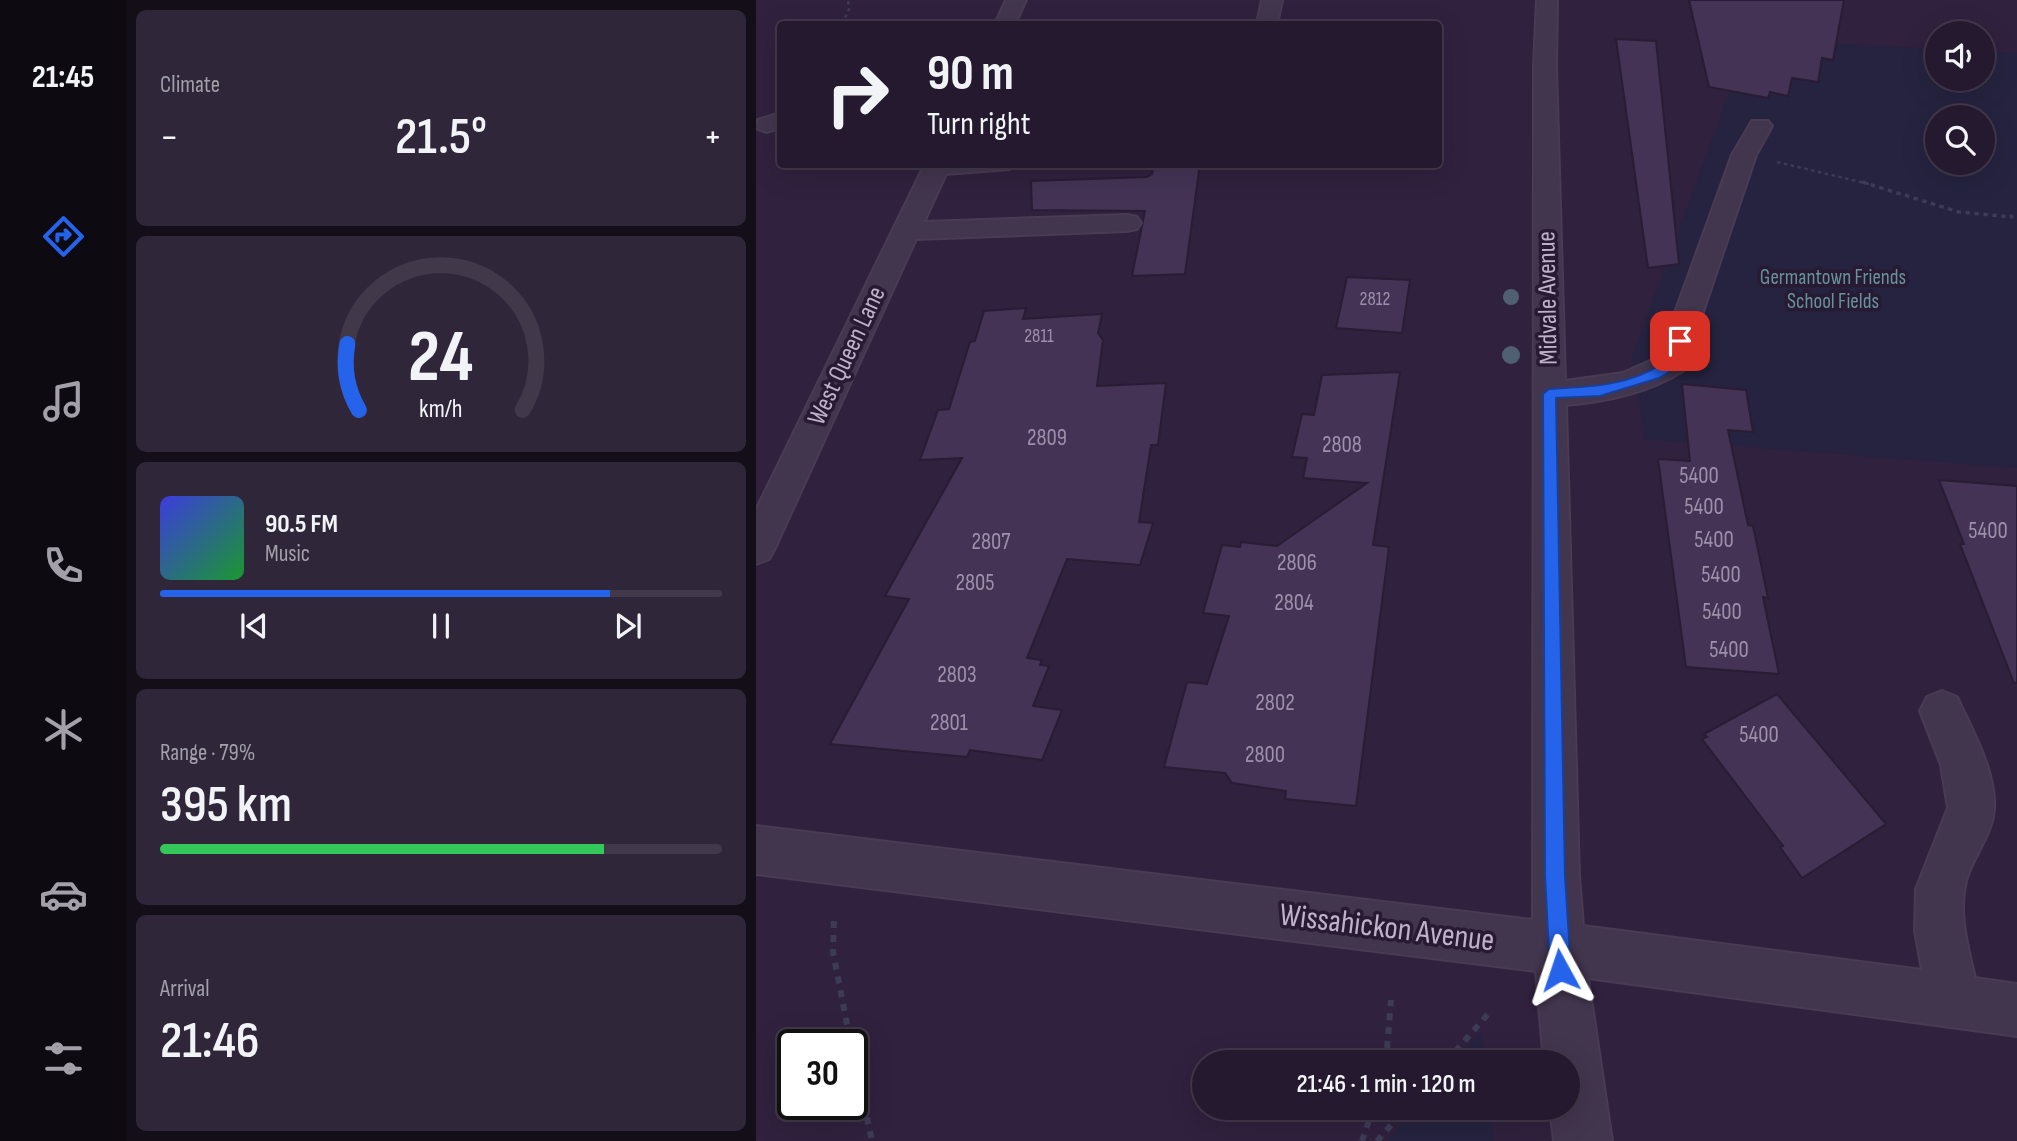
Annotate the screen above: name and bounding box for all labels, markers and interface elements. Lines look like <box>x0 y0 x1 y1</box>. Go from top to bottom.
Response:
map controls <box>1925 21 1995 175</box>
button: sound <box>1925 21 1995 91</box>
text: 90 m <box>927 45 1014 104</box>
icon: right <box>812 49 903 140</box>
text: 21:45 <box>32 58 94 97</box>
text: Climate <box>160 71 220 99</box>
text: Turn right <box>927 105 1031 144</box>
button: search <box>1925 105 1995 175</box>
text: 21.5° <box>395 106 487 169</box>
text: − <box>160 115 179 160</box>
text: + <box>703 115 722 160</box>
icon: directions <box>39 212 88 261</box>
street label: Midvale Avenue <box>1531 231 1565 365</box>
park label: Germantown Friends School Fields <box>1760 265 1906 314</box>
street label: West Queen Lane <box>801 282 893 430</box>
house number: 2812 <box>1360 288 1390 311</box>
pin <box>1650 311 1710 371</box>
text: 24 <box>408 315 474 403</box>
icon: arrive <box>1661 322 1699 360</box>
house number: 2811 <box>1024 325 1054 348</box>
icon: music <box>39 377 88 426</box>
text: km/h <box>419 394 463 425</box>
house number: 2809 <box>1027 424 1067 452</box>
house number: 2808 <box>1322 431 1362 459</box>
house number: 5400 <box>1679 462 1719 490</box>
house number: 5400 <box>1684 493 1724 521</box>
text: 90.5 FM <box>265 509 338 540</box>
house number: 5400 <box>1968 517 2008 545</box>
house number: 5400 <box>1694 526 1734 554</box>
house number: 2807 <box>972 528 1010 556</box>
text: Music <box>265 540 310 568</box>
icon: phone <box>39 541 88 590</box>
house number: 2806 <box>1277 549 1317 577</box>
house number: 5400 <box>1701 561 1741 589</box>
house number: 2805 <box>955 569 995 597</box>
house number: 2804 <box>1274 589 1314 617</box>
house number: 5400 <box>1702 598 1742 626</box>
icon: previous <box>235 607 273 645</box>
icon: pause <box>422 607 460 645</box>
icon: next <box>609 607 647 645</box>
house number: 5400 <box>1709 636 1749 664</box>
house number: 2803 <box>937 661 977 689</box>
house number: 2802 <box>1255 689 1295 717</box>
icon: climate <box>39 705 88 754</box>
house number: 2801 <box>930 709 968 737</box>
house number: 5400 <box>1739 721 1779 749</box>
text: Range · 79% <box>160 739 255 767</box>
house number: 2800 <box>1245 741 1285 769</box>
text: 395 km <box>160 774 292 837</box>
icon: car <box>39 870 88 919</box>
street label: Wissahickon Avenue <box>1277 895 1497 961</box>
position arrow <box>1523 933 1597 1007</box>
text: Arrival <box>160 975 209 1003</box>
text: 21:46 <box>160 1010 260 1073</box>
speed limit sign: 30 <box>777 1029 868 1120</box>
icon: filters <box>39 1034 88 1083</box>
text: 21:46 · 1 min · 120 m <box>1296 1069 1476 1100</box>

